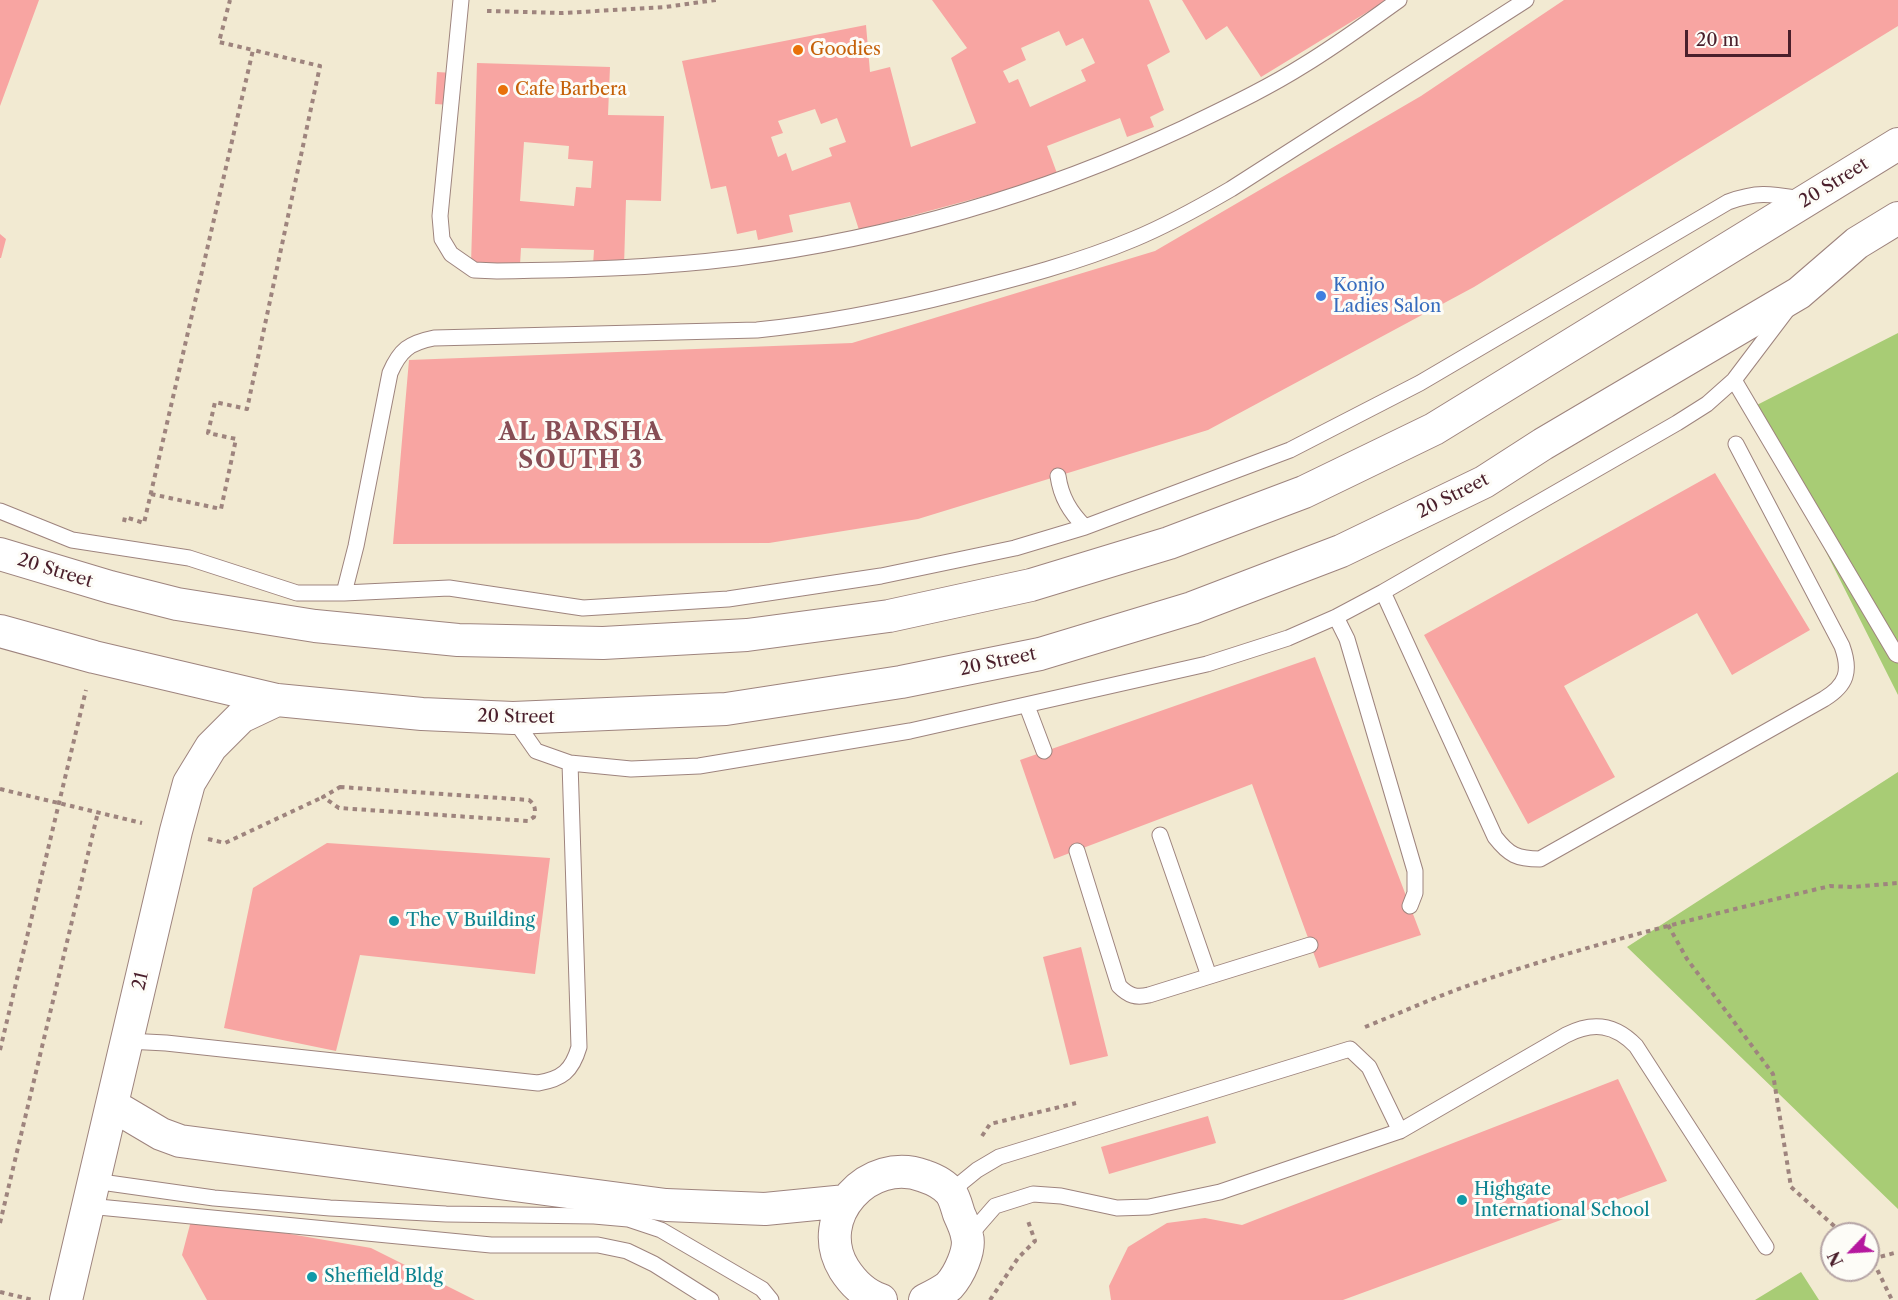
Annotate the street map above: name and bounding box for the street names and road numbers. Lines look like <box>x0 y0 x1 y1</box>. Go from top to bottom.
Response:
street label: 20 Street <box>1795 153 1873 213</box>
street label: 20 Street <box>1414 469 1492 523</box>
street label: 20 Street <box>15 549 95 593</box>
street label: 20 Street <box>958 643 1038 681</box>
street label: 20 Street <box>477 706 555 728</box>
street label: 21 <box>128 970 154 992</box>

